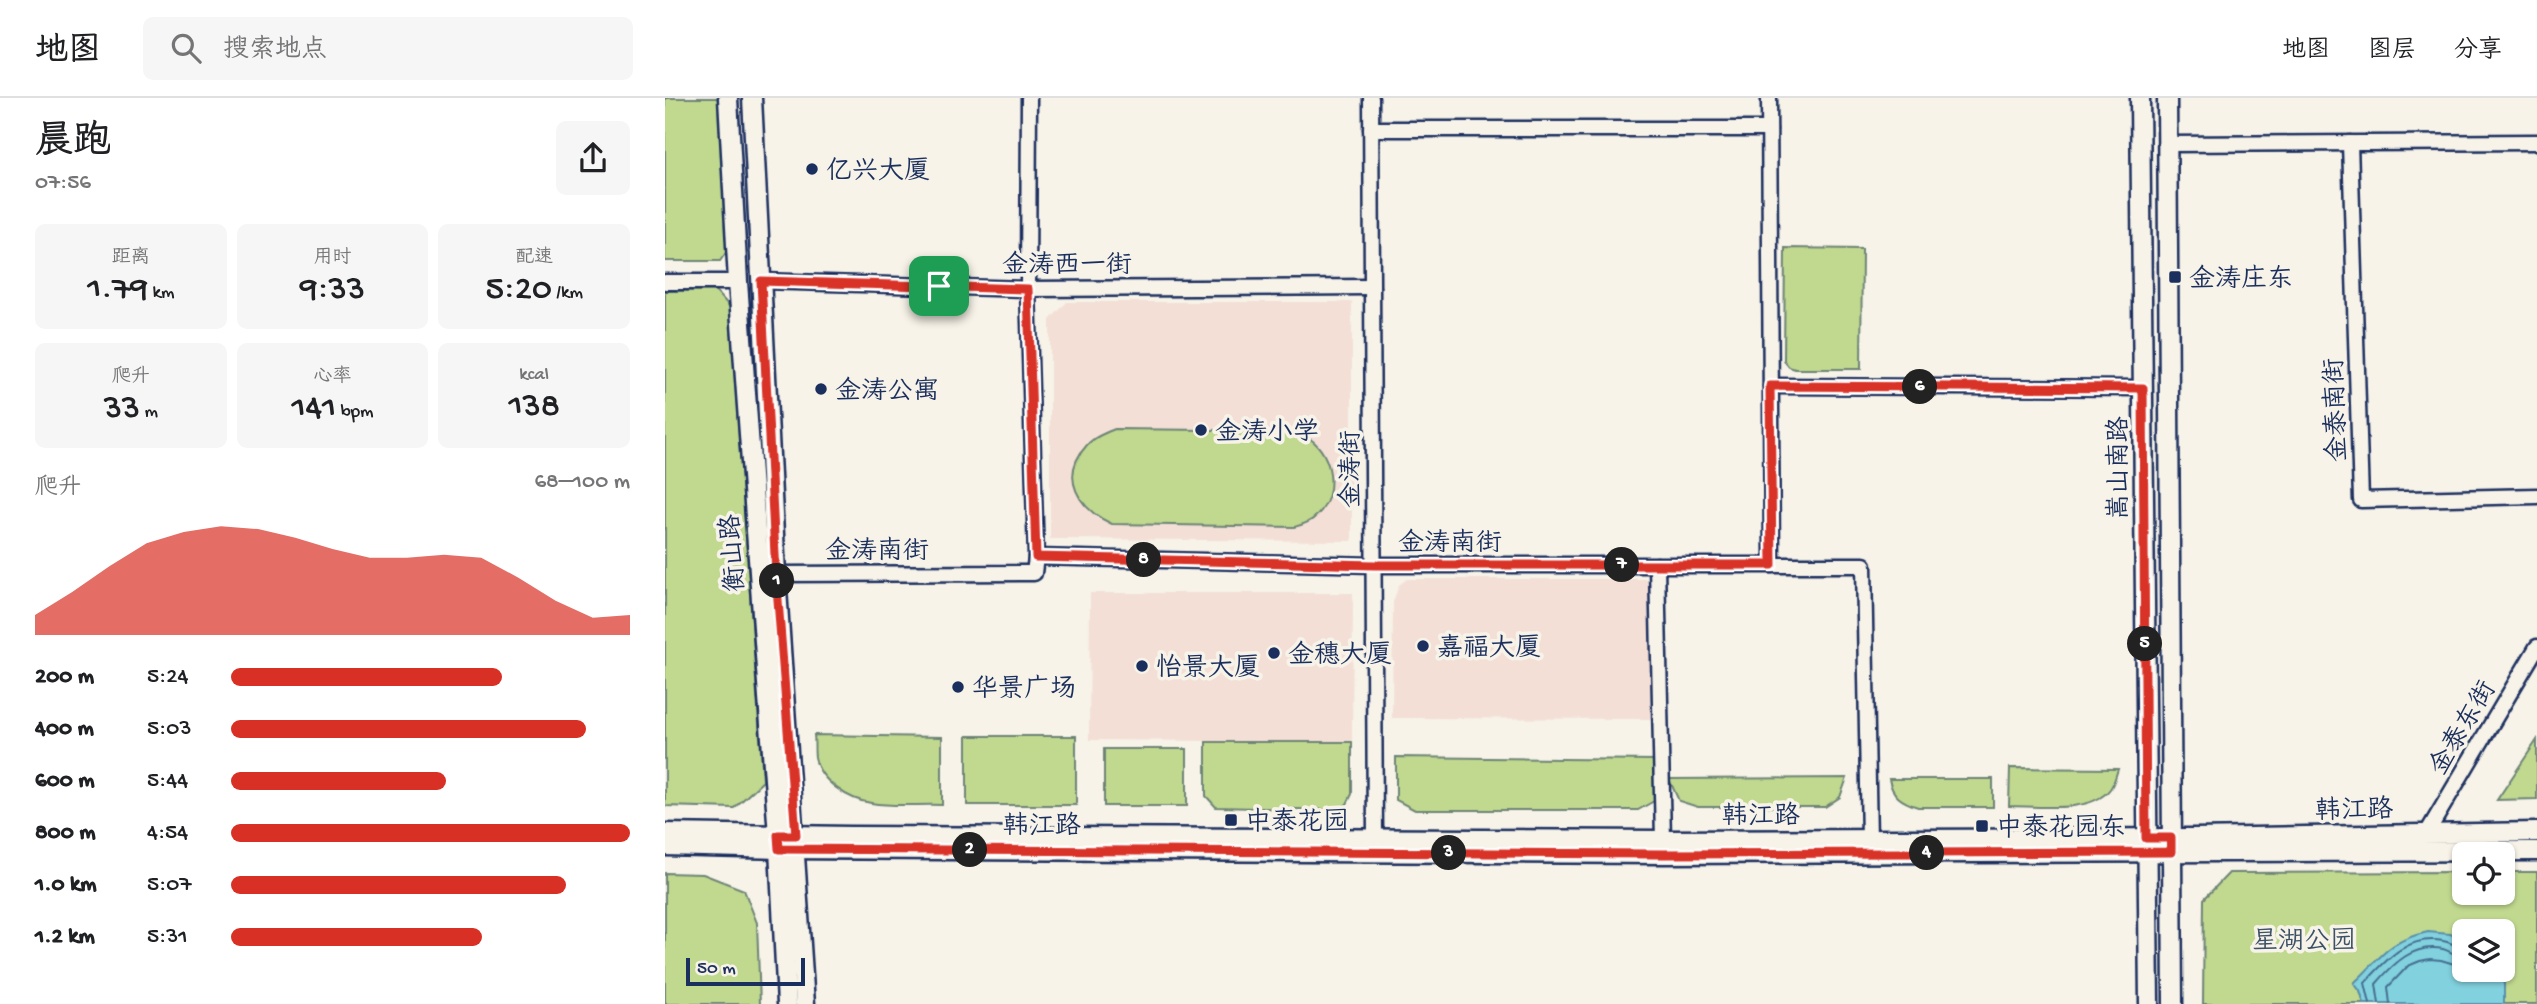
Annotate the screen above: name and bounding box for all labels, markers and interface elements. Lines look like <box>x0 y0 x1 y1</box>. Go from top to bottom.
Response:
search box <box>143 17 633 80</box>
icon: search <box>167 29 205 67</box>
text: 地图 <box>35 34 101 72</box>
text: 搜索地点 <box>223 36 327 67</box>
text: 地图 <box>2282 37 2330 66</box>
text: 图层 <box>2368 37 2416 66</box>
text: 分享 <box>2454 37 2502 66</box>
button: share <box>556 121 630 195</box>
text: 晨跑 <box>35 122 111 166</box>
place label: 亿兴大厦 <box>826 157 930 189</box>
marker: 亿兴大厦 <box>804 161 820 177</box>
text: 07:56 <box>35 170 91 197</box>
text: 距离 <box>112 247 150 270</box>
text: 用时 <box>313 247 352 270</box>
text: 配速 <box>515 247 553 270</box>
street label: 金涛西一街 <box>1002 250 1132 283</box>
pin <box>909 256 969 316</box>
place label: 金涛庄东 <box>2189 264 2293 297</box>
icon: arrive <box>920 267 958 305</box>
marker: 金涛庄东 <box>2167 269 2183 285</box>
text: 1.79 <box>87 270 148 311</box>
text: 9:33 <box>300 270 365 311</box>
text: 5:20 <box>485 270 552 311</box>
text: km <box>148 282 174 305</box>
text: /km <box>552 282 583 305</box>
street label: 金泰南街 <box>2319 357 2356 462</box>
text: kcal <box>519 364 549 387</box>
text: 爬升 <box>112 366 150 389</box>
text: 心率 <box>313 366 352 389</box>
pin: 6 <box>1903 370 1937 404</box>
text: 6 <box>1915 375 1924 398</box>
place label: 金涛公寓 <box>835 376 939 409</box>
marker: 金涛公寓 <box>813 381 829 397</box>
text: 138 <box>508 387 560 428</box>
text: 33 <box>104 389 140 430</box>
text: 141 <box>291 389 336 430</box>
text: m <box>140 401 158 424</box>
text: bpm <box>336 401 374 424</box>
street label: 嵩山南路 <box>2104 416 2137 520</box>
place label: 金涛小学 <box>1215 417 1319 450</box>
marker: 金涛小学 <box>1193 422 1209 438</box>
street label: 金涛街 <box>1336 430 1369 508</box>
text: 68–100 m <box>534 469 630 496</box>
text: 爬升 <box>35 475 81 502</box>
street label: 衡山路 <box>715 513 754 593</box>
street label: 金涛南街 <box>1398 528 1502 561</box>
street label: 金涛南街 <box>825 536 929 569</box>
pin: 8 <box>1127 542 1161 578</box>
pin: 7 <box>1605 547 1639 582</box>
text: 8 <box>1138 548 1149 571</box>
text: 7 <box>1617 553 1626 576</box>
pin: 1 <box>759 564 795 598</box>
text: 1 <box>773 569 780 592</box>
pin: 5 <box>2127 626 2163 662</box>
text: 5 <box>2140 632 2150 655</box>
place label: 嘉福大厦 <box>1437 633 1541 666</box>
marker: 嘉福大厦 <box>1415 638 1431 654</box>
place label: 金穗大厦 <box>1288 640 1392 673</box>
marker: 金穗大厦 <box>1266 645 1282 661</box>
place label: 怡景大厦 <box>1156 653 1260 686</box>
marker: 怡景大厦 <box>1134 658 1150 674</box>
text: 200 m <box>35 664 94 691</box>
text: 5:24 <box>147 664 188 691</box>
place label: 华景广场 <box>972 674 1076 707</box>
street label: 金泰东街 <box>2423 676 2505 782</box>
marker: 华景广场 <box>950 679 966 695</box>
text: 400 m <box>35 716 94 743</box>
text: 5:03 <box>147 716 191 743</box>
text: 600 m <box>35 768 95 795</box>
text: 5:44 <box>147 768 188 795</box>
street label: 韩江路 <box>2315 794 2393 829</box>
street label: 韩江路 <box>1722 801 1800 834</box>
place label: 中泰花园 <box>1245 807 1349 840</box>
street label: 韩江路 <box>1003 811 1081 844</box>
marker: 中泰花园 <box>1223 812 1239 828</box>
place label: 中泰花园东 <box>1996 813 2126 846</box>
marker: 中泰花园东 <box>1974 818 1990 834</box>
text: 800 m <box>35 820 96 847</box>
text: 4:54 <box>147 820 188 847</box>
pin: 2 <box>953 832 987 868</box>
pin: 3 <box>1431 836 1467 870</box>
pin: 4 <box>1909 836 1945 870</box>
text: 2 <box>965 838 974 861</box>
text: 3 <box>1444 841 1453 864</box>
text: 4 <box>1922 841 1931 864</box>
map controls <box>2452 842 2515 982</box>
button: locate <box>2452 842 2515 905</box>
text: 1.0 km <box>35 872 97 899</box>
text: 5:07 <box>147 872 191 899</box>
button: layers <box>2452 919 2515 982</box>
text: 1.2 km <box>35 924 95 951</box>
text: 5:31 <box>147 924 188 951</box>
park label: 星湖公园 <box>2252 927 2356 959</box>
scale bar <box>686 955 805 987</box>
text: 50 m <box>697 958 736 981</box>

